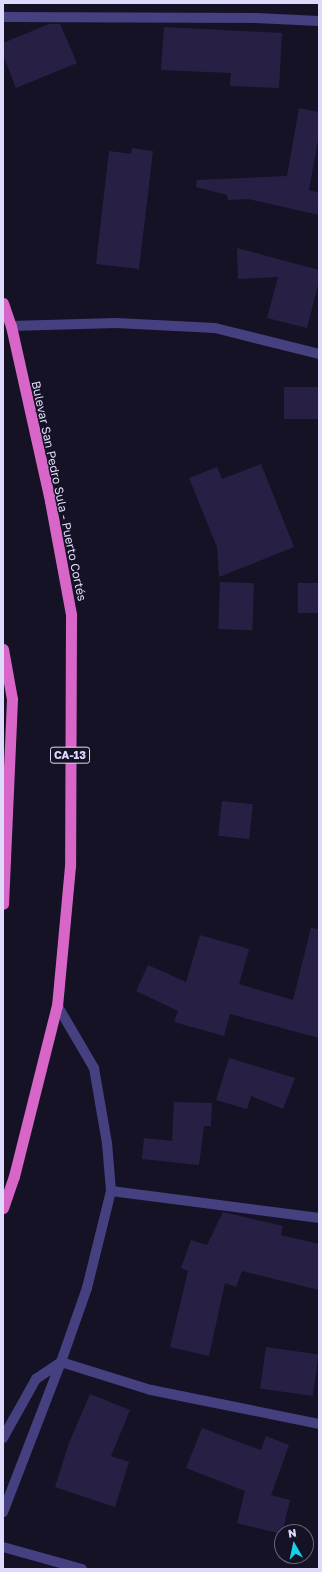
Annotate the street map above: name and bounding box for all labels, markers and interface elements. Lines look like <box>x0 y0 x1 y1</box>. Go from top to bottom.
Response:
street label: Bulevar San Pedro Sula - Puerto Cortés <box>29 380 89 602</box>
road number: CA-13 <box>50 746 90 764</box>
north arrow <box>274 1524 314 1564</box>
text: N <box>287 1526 297 1540</box>

